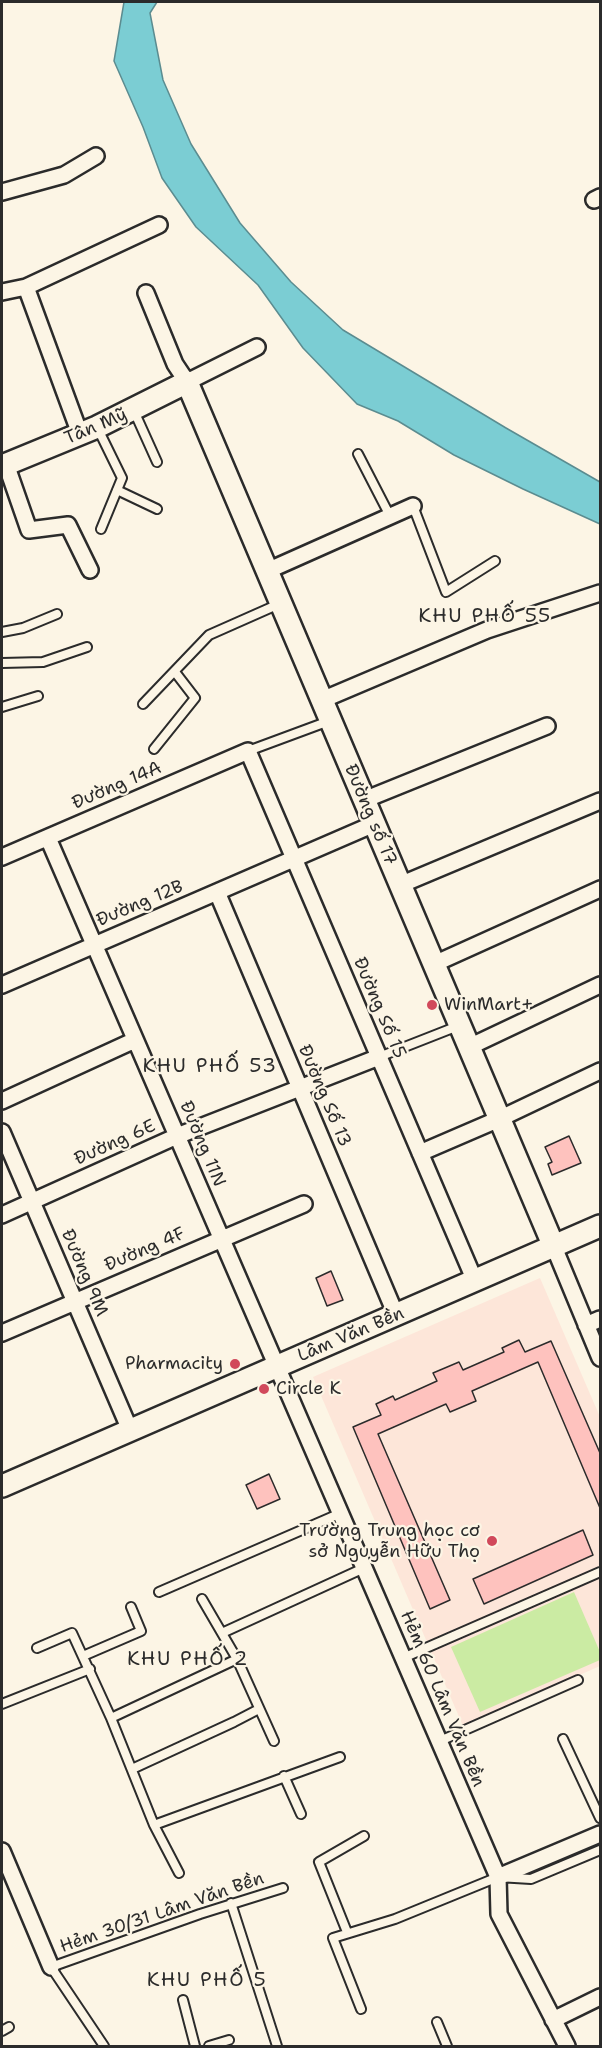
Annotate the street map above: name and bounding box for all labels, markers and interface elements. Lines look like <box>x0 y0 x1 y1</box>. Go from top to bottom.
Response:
street label: Tân Mỹ <box>61 404 131 450</box>
district label: KHU PHỐ 55 <box>418 605 552 629</box>
street label: Đường 14A <box>69 757 165 815</box>
street label: Đường số 17 <box>339 761 401 869</box>
street label: Đường 12B <box>93 876 187 932</box>
street label: Đường Số 15 <box>348 954 410 1062</box>
place label: WinMart+ <box>444 994 534 1016</box>
marker: WinMart+ <box>425 998 439 1012</box>
street label: Đường Số 13 <box>293 1042 355 1150</box>
district label: KHU PHỐ 53 <box>143 1055 277 1079</box>
street label: Đường 11N <box>174 1098 230 1190</box>
street label: Đường 6E <box>71 1116 159 1170</box>
street label: Đường 4F <box>101 1223 189 1277</box>
street label: Đường 9M <box>56 1226 112 1320</box>
street label: Lâm Văn Bền <box>294 1303 408 1367</box>
place label: Pharmacity <box>125 1353 223 1375</box>
marker: Pharmacity <box>228 1357 242 1371</box>
place label: Circle K <box>276 1378 341 1400</box>
marker: Circle K <box>257 1382 271 1396</box>
place label: Trường Trung học cơ sở Nguyễn Hữu Thọ <box>299 1520 480 1562</box>
marker: Trường Trung học cơ sở Nguyễn Hữu Thọ <box>485 1534 499 1548</box>
street label: Hẻm 60 Lâm Văn Bền <box>395 1608 489 1790</box>
district label: KHU PHỐ 2 <box>127 1648 249 1672</box>
street label: Hẻm 30/31 Lâm Văn Bền <box>57 1868 267 1958</box>
district label: KHU PHỐ 5 <box>147 1969 267 1993</box>

